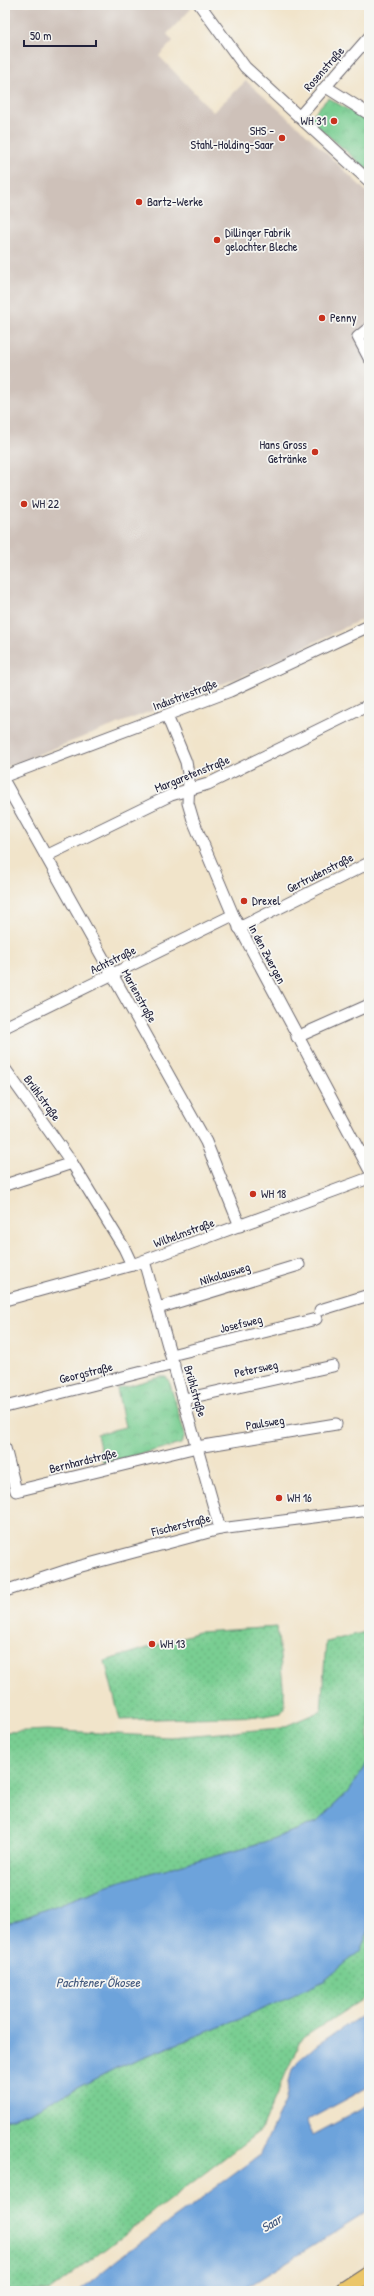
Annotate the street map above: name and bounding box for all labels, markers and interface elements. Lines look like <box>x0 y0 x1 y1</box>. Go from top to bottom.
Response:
scale bar <box>24 22 96 48</box>
text: 50 m <box>30 27 51 44</box>
street label: Rosenstraße <box>299 42 348 95</box>
place label: WH 31 <box>300 112 326 129</box>
marker: WH 31 <box>329 116 339 126</box>
place label: SHS - Stahl-Holding-Saar <box>190 122 274 153</box>
marker: SHS - Stahl-Holding-Saar <box>277 133 287 143</box>
place label: Bartz-Werke <box>147 193 203 210</box>
marker: Bartz-Werke <box>134 197 144 207</box>
place label: Dillinger Fabrik gelochter Bleche <box>225 224 298 255</box>
marker: Dillinger Fabrik gelochter Bleche <box>212 235 222 245</box>
place label: Penny <box>330 309 356 326</box>
marker: Penny <box>317 313 327 323</box>
place label: Hans Gross Getränke <box>259 436 307 467</box>
marker: Hans Gross Getränke <box>310 447 320 457</box>
place label: WH 22 <box>32 495 59 512</box>
marker: WH 22 <box>19 499 29 509</box>
street label: Industriestraße <box>150 674 220 715</box>
street label: Margaretenstraße <box>152 751 232 796</box>
street label: Gertrudenstraße <box>283 848 356 897</box>
place label: Drexel <box>252 892 281 909</box>
marker: Drexel <box>239 896 249 906</box>
street label: In den Zwergen <box>245 921 290 987</box>
street label: Achtstraße <box>87 941 139 978</box>
street label: Marienstraße <box>118 966 161 1026</box>
street label: Brühlstraße <box>20 1071 65 1124</box>
place label: WH 18 <box>261 1185 286 1202</box>
marker: WH 18 <box>248 1189 258 1199</box>
street label: Wilhelmstraße <box>151 1214 217 1251</box>
street label: Nikolausweg <box>198 1258 252 1289</box>
street label: Josefsweg <box>218 1310 264 1337</box>
street label: Petersweg <box>232 1356 279 1381</box>
street label: Georgstraße <box>57 1358 115 1387</box>
street label: Brühlstraße <box>180 1363 211 1419</box>
street label: Paulsweg <box>244 1411 285 1434</box>
street label: Bernhardstraße <box>47 1444 119 1477</box>
place label: WH 16 <box>287 1489 312 1506</box>
marker: WH 16 <box>274 1493 284 1503</box>
street label: Fischerstraße <box>149 1509 212 1540</box>
place label: WH 13 <box>160 1635 186 1652</box>
marker: WH 13 <box>147 1639 157 1649</box>
water label: Pachtener Ökosee <box>56 1973 141 1991</box>
water label: Saar <box>257 2209 286 2236</box>

